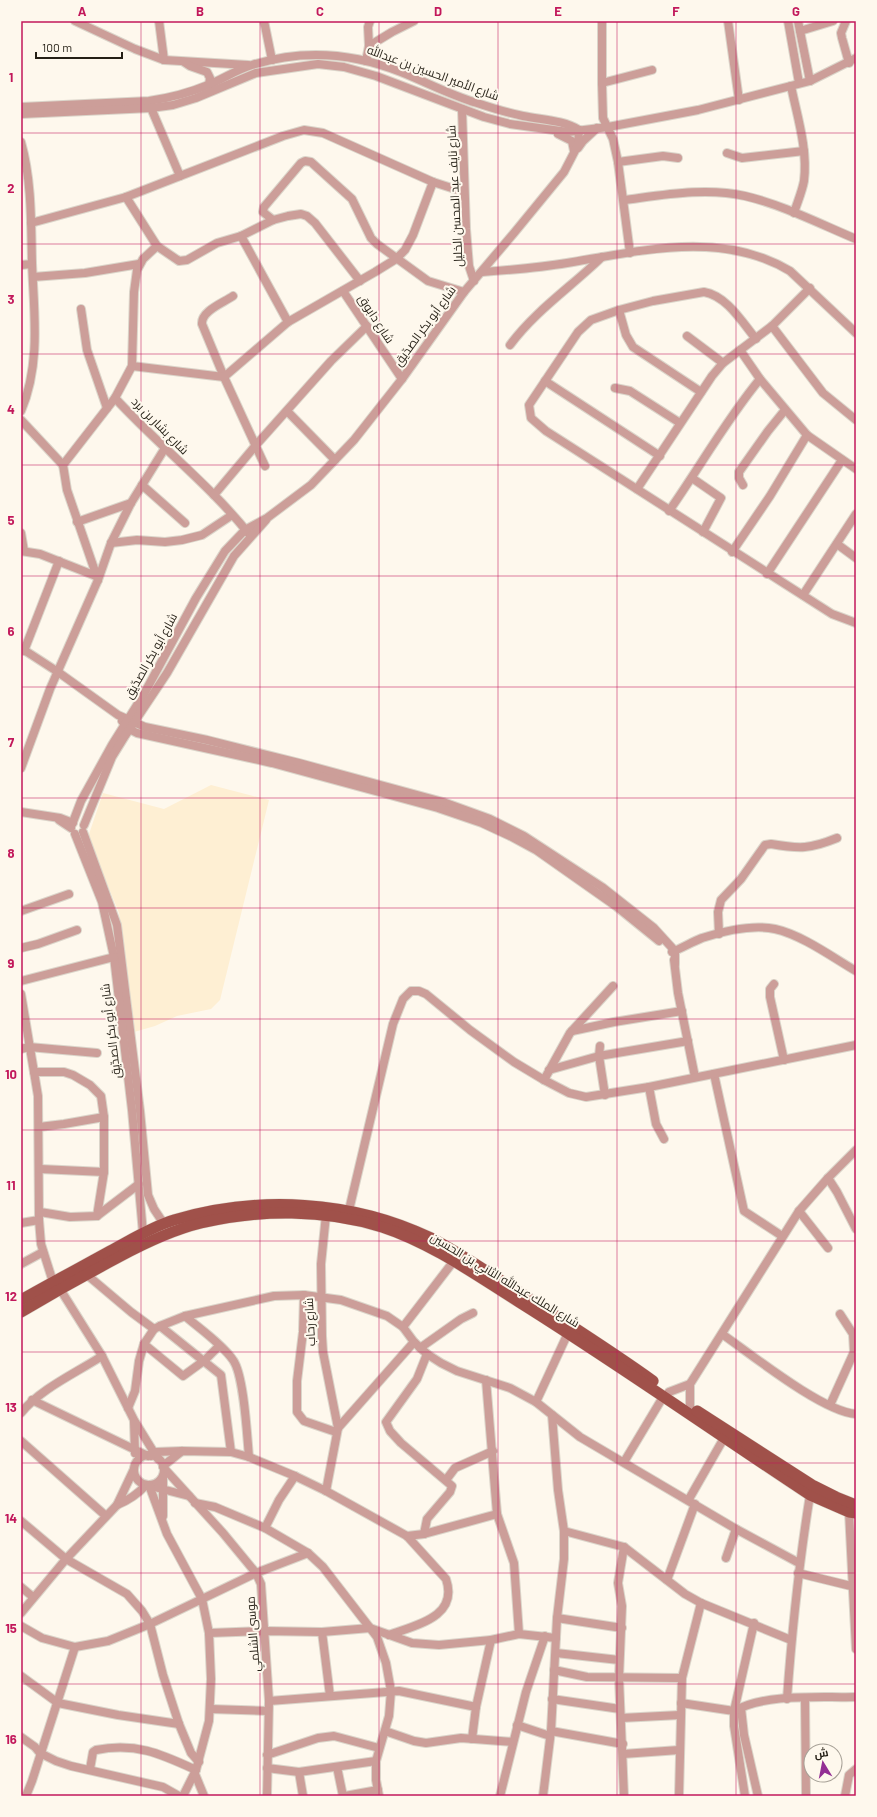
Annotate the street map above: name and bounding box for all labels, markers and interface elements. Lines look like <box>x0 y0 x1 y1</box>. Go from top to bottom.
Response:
text: A <box>78 3 87 19</box>
text: B <box>196 3 204 19</box>
text: C <box>316 3 324 19</box>
text: D <box>434 3 442 19</box>
text: E <box>554 3 562 19</box>
text: F <box>672 3 680 19</box>
text: G <box>792 3 800 19</box>
scale bar <box>36 34 122 60</box>
text: 100 m <box>42 40 72 54</box>
street label: شارع الأمير الحسين بن عبدالله <box>365 42 501 104</box>
text: 1 <box>9 69 13 85</box>
street label: شارع نايف عبد المحسن الخليل <box>443 124 467 267</box>
text: 2 <box>7 180 15 196</box>
street label: شارع أبو بكر الصدّيق <box>390 283 460 369</box>
text: 3 <box>7 291 15 307</box>
street label: شارع دابوق <box>354 292 398 347</box>
street label: شارع بشار بن برد <box>128 394 192 458</box>
text: 4 <box>7 401 15 417</box>
text: 5 <box>7 512 15 528</box>
street label: شارع أبو بكر الصدّيق <box>121 610 181 702</box>
text: 6 <box>8 623 15 639</box>
text: 7 <box>8 734 15 750</box>
text: 8 <box>7 845 15 861</box>
text: 9 <box>8 955 15 971</box>
street label: شارع أبو بكر الصدّيق <box>97 982 125 1079</box>
text: 10 <box>5 1066 17 1082</box>
text: 11 <box>6 1177 16 1193</box>
street label: شارع الملك عبدالله الثاني بن الحسين <box>426 1229 583 1333</box>
text: 12 <box>5 1288 17 1304</box>
street label: شارع رحاب <box>301 1297 319 1347</box>
text: 13 <box>5 1399 17 1415</box>
text: 14 <box>5 1510 17 1526</box>
street label: موسى الشلمي <box>242 1596 266 1672</box>
text: 15 <box>5 1620 17 1636</box>
text: 16 <box>5 1731 17 1747</box>
north arrow <box>803 1743 843 1783</box>
text: ش <box>813 1745 829 1761</box>

